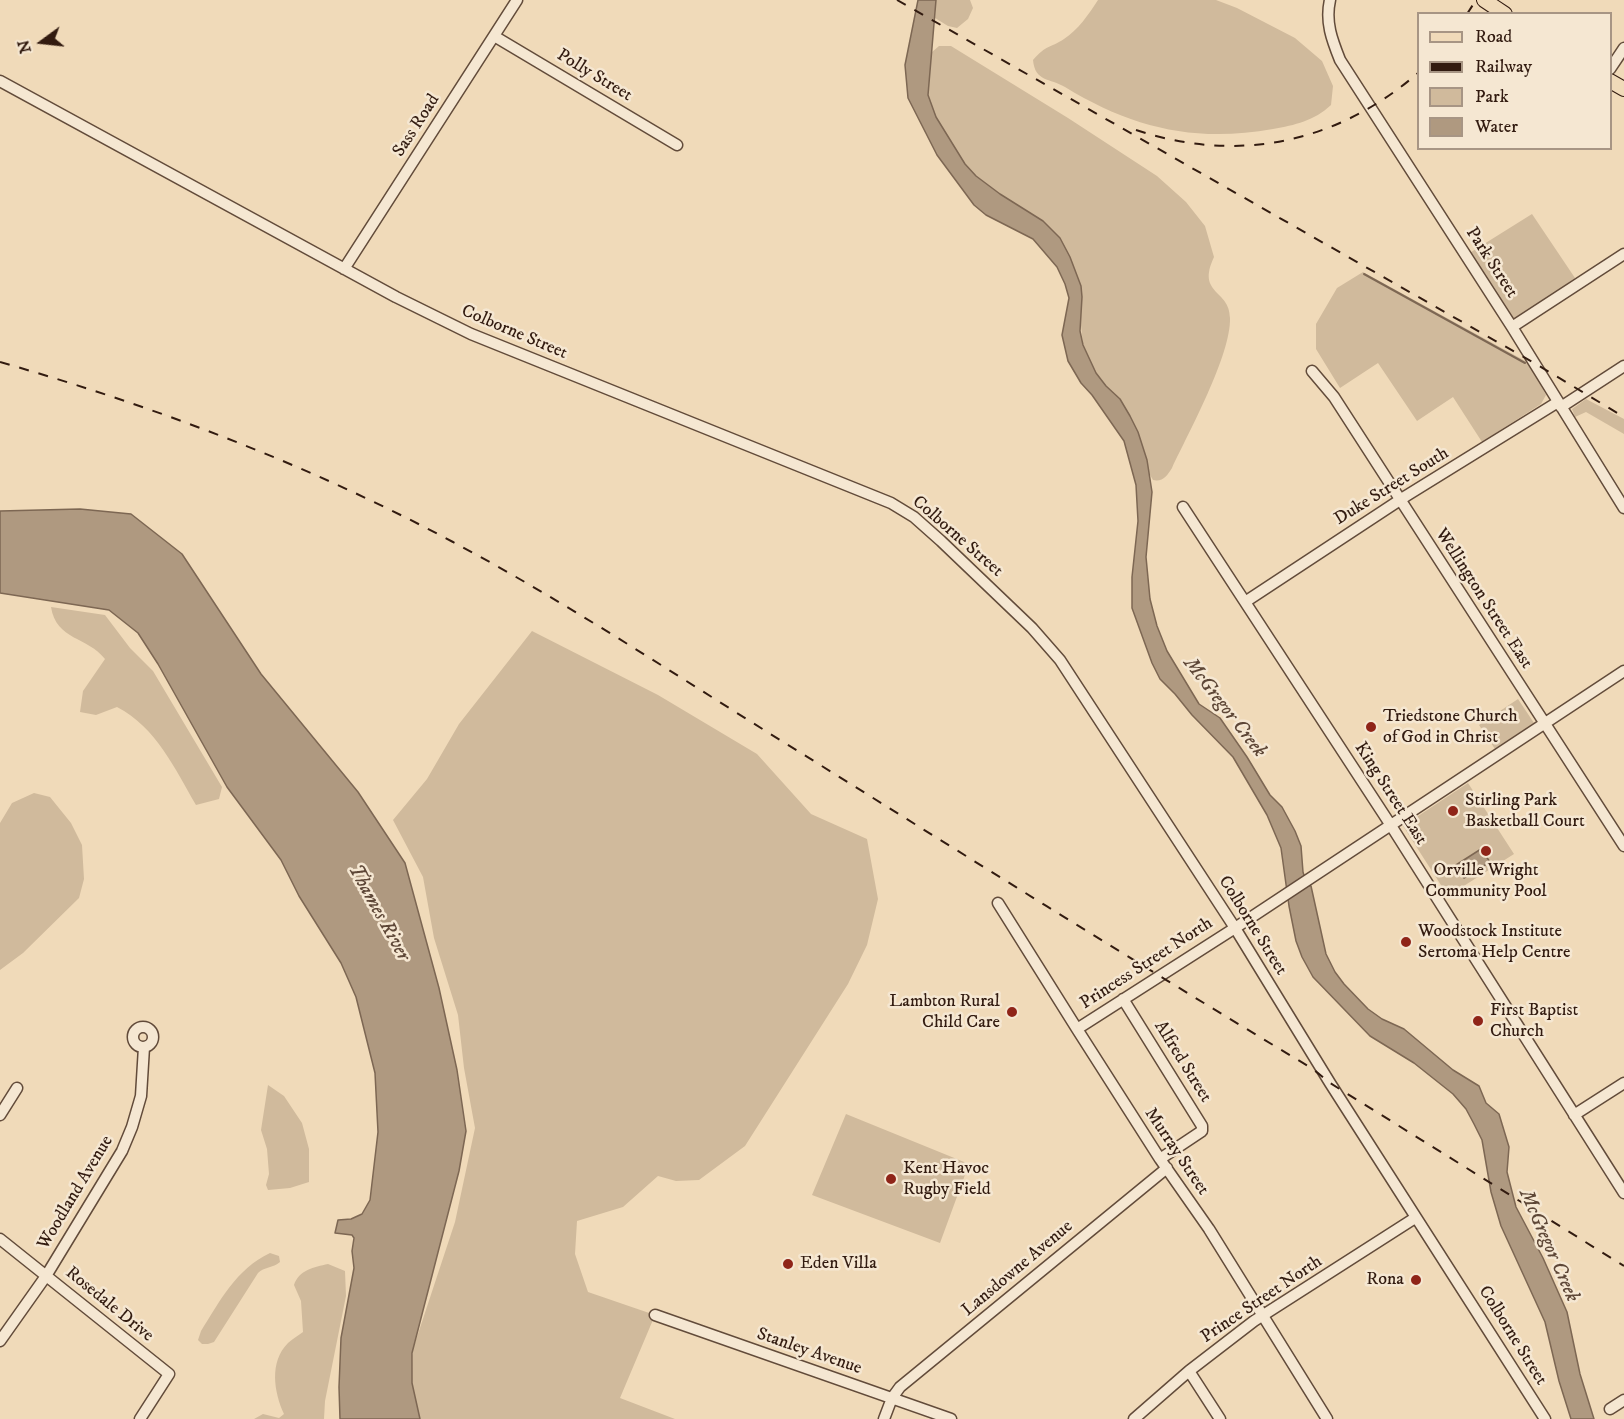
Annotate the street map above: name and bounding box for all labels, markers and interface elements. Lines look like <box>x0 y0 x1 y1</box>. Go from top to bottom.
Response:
north arrow <box>12 12 72 72</box>
legend <box>1417 12 1612 150</box>
text: Road <box>1475 26 1512 48</box>
text: N <box>13 38 36 56</box>
street label: Polly Street <box>552 45 636 107</box>
text: Railway <box>1475 56 1532 78</box>
text: Park <box>1475 86 1509 108</box>
street label: Sass Road <box>389 91 445 161</box>
text: Water <box>1475 116 1518 138</box>
street label: Park Street <box>1460 224 1522 302</box>
street label: Colborne Street <box>458 301 570 365</box>
street label: Duke Street South <box>1331 443 1453 531</box>
street label: Colborne Street <box>907 492 1007 582</box>
street label: Wellington Street East <box>1430 525 1536 673</box>
water label: McGregor Creek <box>1177 653 1271 763</box>
place label: Triedstone Church of God in Christ <box>1383 706 1518 748</box>
marker: Triedstone Church of God in Christ <box>1364 720 1378 734</box>
street label: King Street East <box>1349 739 1431 849</box>
place label: Stirling Park Basketball Court <box>1465 790 1585 832</box>
marker: Stirling Park Basketball Court <box>1446 804 1460 818</box>
marker: Orville Wright Community Pool <box>1479 844 1493 858</box>
water label: Thames River <box>342 860 414 966</box>
place label: Orville Wright Community Pool <box>1425 860 1547 902</box>
street label: Colborne Street <box>1213 872 1291 980</box>
street label: Princess Street North <box>1077 913 1217 1015</box>
place label: Woodstock Institute Sertoma Help Centre <box>1418 921 1570 964</box>
marker: Woodstock Institute Sertoma Help Centre <box>1399 935 1413 949</box>
place label: Lambton Rural Child Care <box>889 991 1000 1034</box>
place label: First Baptist Church <box>1490 1000 1578 1042</box>
marker: Lambton Rural Child Care <box>1005 1005 1019 1019</box>
marker: First Baptist Church <box>1471 1014 1485 1028</box>
street label: Alfred Street <box>1148 1017 1216 1107</box>
street label: Murray Street <box>1139 1104 1213 1200</box>
street label: Woodland Avenue <box>33 1132 119 1254</box>
place label: Kent Havoc Rugby Field <box>903 1158 991 1200</box>
marker: Kent Havoc Rugby Field <box>884 1172 898 1186</box>
water label: McGregor Creek <box>1512 1186 1584 1306</box>
street label: Lansdowne Avenue <box>958 1216 1078 1322</box>
street label: Prince Street North <box>1197 1251 1327 1349</box>
place label: Eden Villa <box>800 1253 877 1275</box>
marker: Eden Villa <box>781 1257 795 1271</box>
street label: Rosedale Drive <box>60 1263 158 1347</box>
place label: Rona <box>1366 1269 1404 1291</box>
marker: Rona <box>1409 1273 1423 1287</box>
street label: Colborne Street <box>1473 1282 1551 1390</box>
street label: Stanley Avenue <box>754 1324 864 1380</box>

